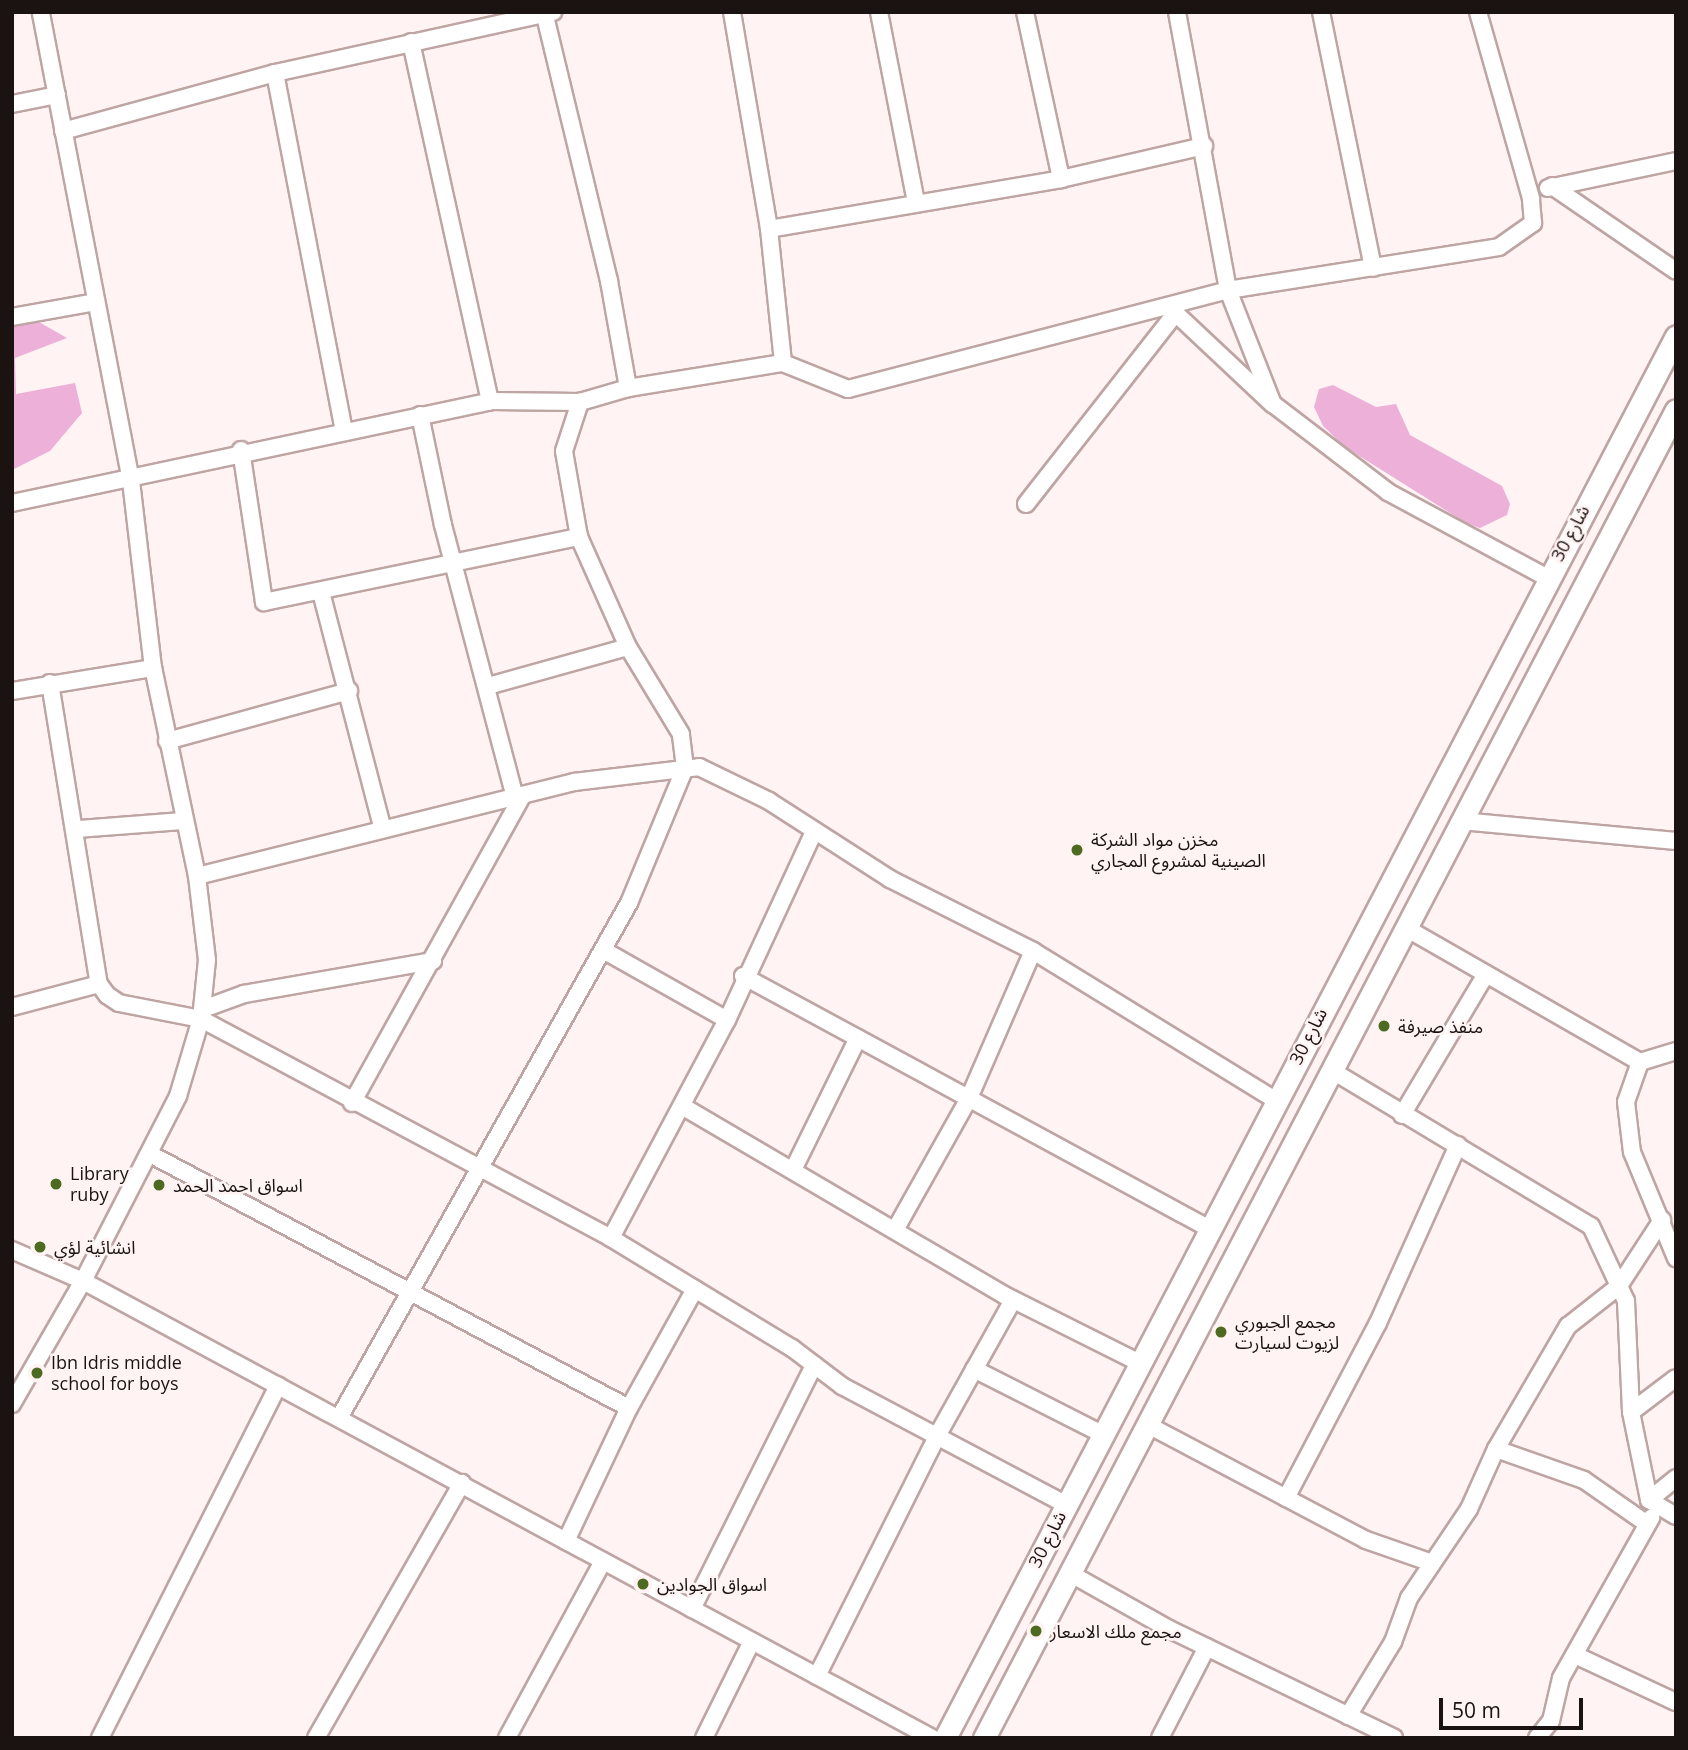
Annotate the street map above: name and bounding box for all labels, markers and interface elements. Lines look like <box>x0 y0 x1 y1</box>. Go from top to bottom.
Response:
street label: شارع 30 <box>1546 501 1594 565</box>
place label: مخزن مواد الشركة الصينية لمشروع المجاري <box>1091 829 1266 872</box>
marker: مخزن مواد الشركة الصينية لمشروع المجاري <box>1069 842 1085 858</box>
street label: شارع 30 <box>1285 1004 1331 1068</box>
place label: منفذ صيرفة <box>1398 1015 1483 1037</box>
marker: منفذ صيرفة <box>1376 1018 1392 1034</box>
place label: Library ruby <box>70 1163 129 1206</box>
place label: اسواق احمد الحمد <box>173 1174 303 1196</box>
marker: Library ruby <box>48 1176 64 1192</box>
marker: اسواق احمد الحمد <box>151 1177 167 1193</box>
place label: انشائية لؤي <box>54 1236 135 1258</box>
marker: انشائية لؤي <box>32 1239 48 1255</box>
place label: مجمع الجبوري لزيوت لسيارت <box>1235 1311 1339 1354</box>
marker: مجمع الجبوري لزيوت لسيارت <box>1213 1324 1229 1340</box>
place label: Ibn Idris middle school for boys <box>51 1352 182 1394</box>
marker: Ibn Idris middle school for boys <box>29 1365 45 1381</box>
street label: شارع 30 <box>1024 1507 1070 1571</box>
place label: اسواق الجوادين <box>657 1573 767 1595</box>
marker: اسواق الجوادين <box>635 1576 651 1592</box>
place label: مجمع ملك الاسعار <box>1050 1620 1182 1642</box>
marker: مجمع ملك الاسعار <box>1028 1623 1044 1639</box>
scale bar <box>1443 1684 1586 1728</box>
text: 50 m <box>1452 1696 1501 1724</box>

